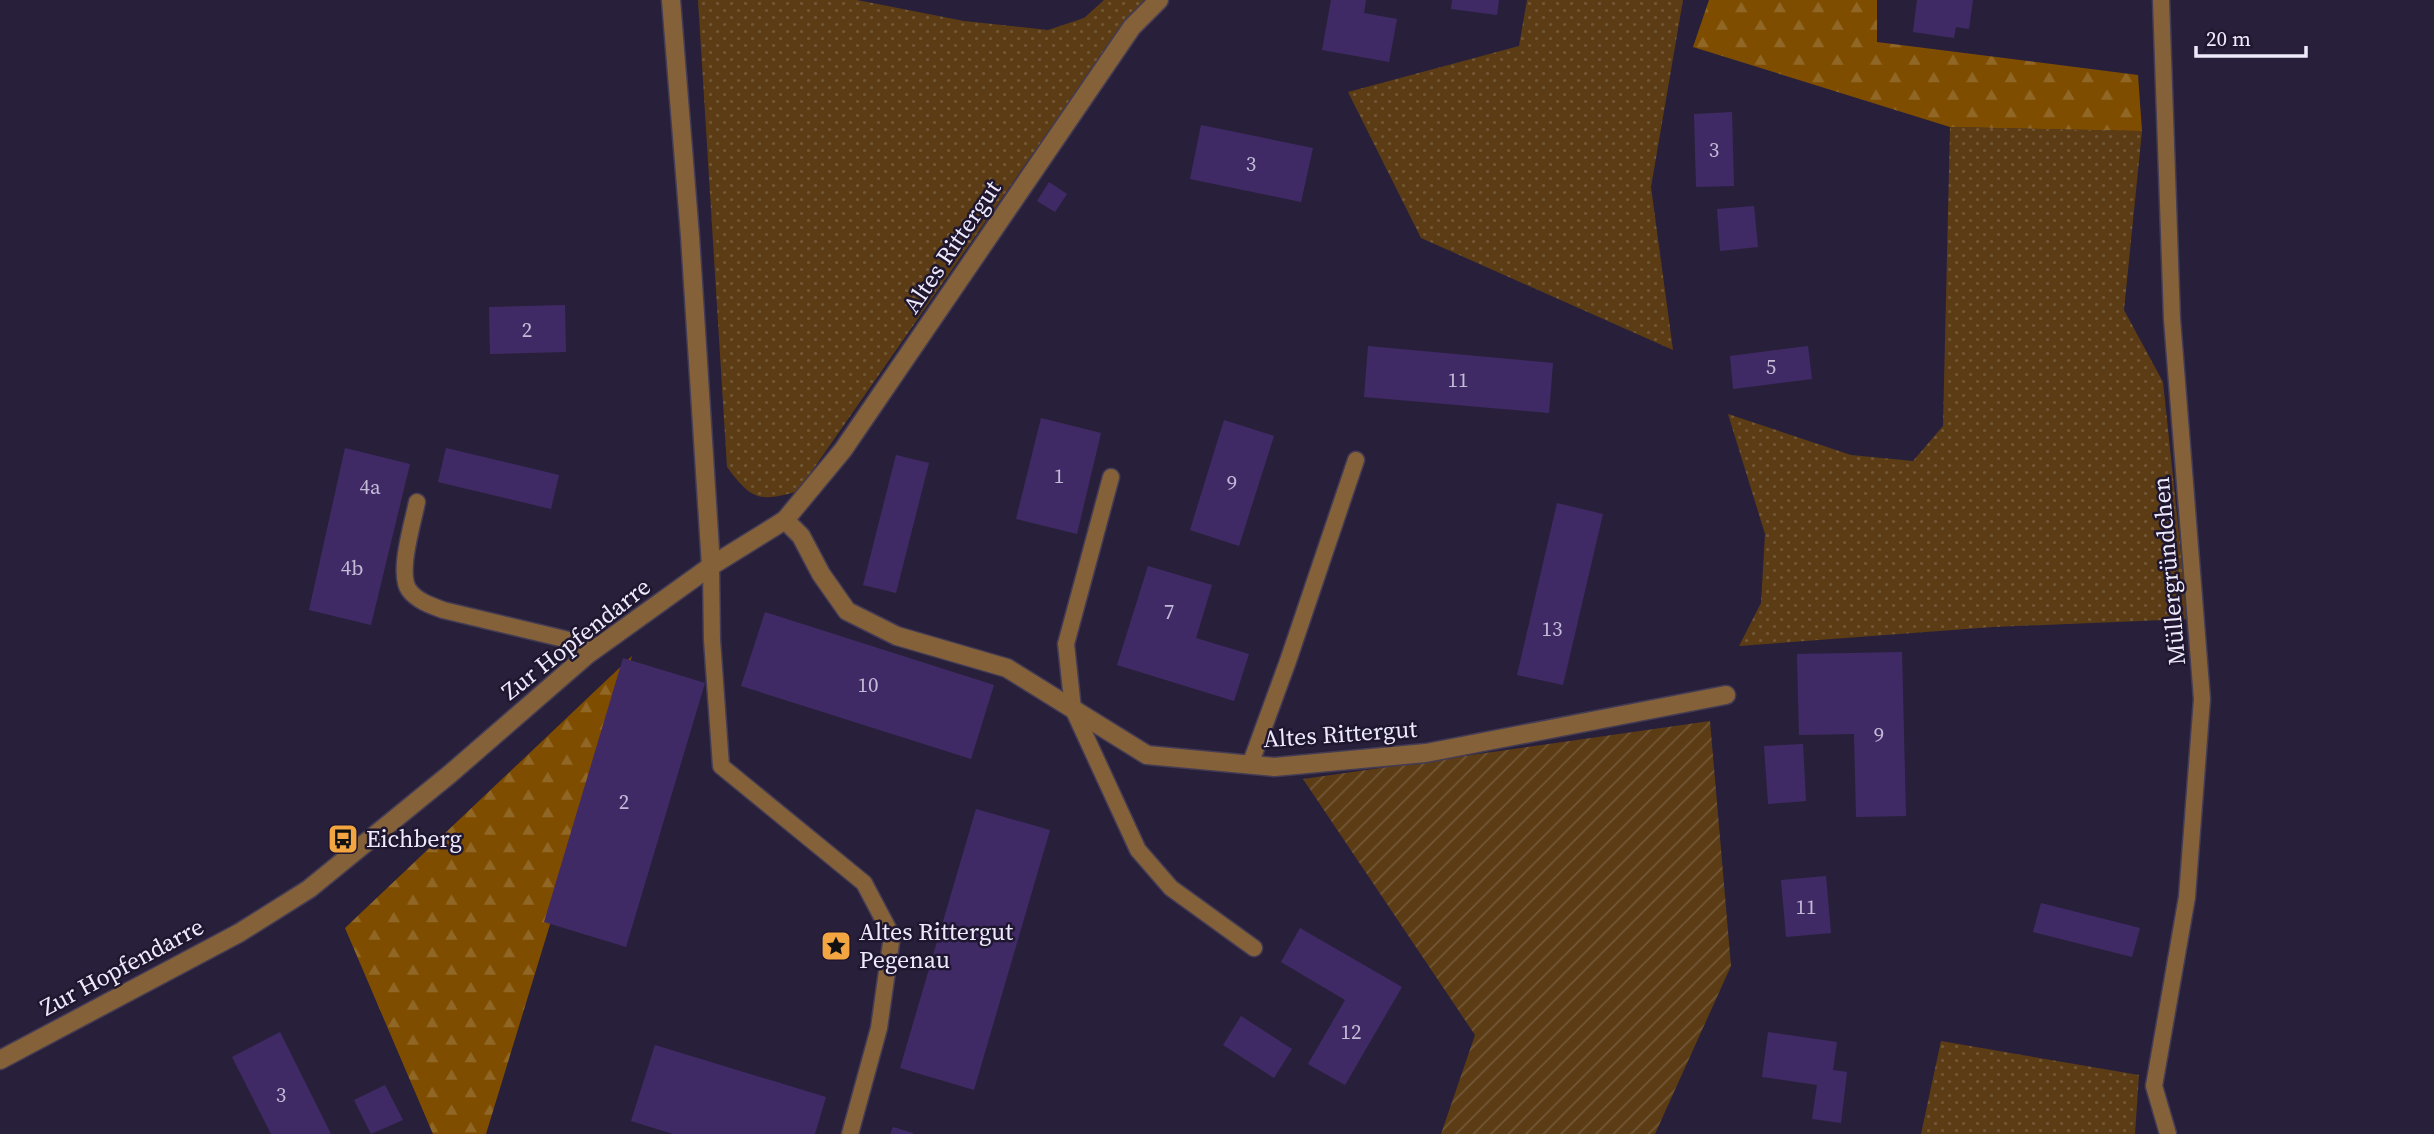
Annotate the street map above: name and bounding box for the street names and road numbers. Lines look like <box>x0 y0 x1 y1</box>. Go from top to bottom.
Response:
street label: Altes Rittergut <box>895 173 1008 320</box>
street label: Müllergründchen <box>2144 475 2193 667</box>
street label: Zur Hopfendarre <box>494 570 657 707</box>
street label: Altes Rittergut <box>1262 712 1418 755</box>
street label: Zur Hopfendarre <box>34 910 209 1024</box>

